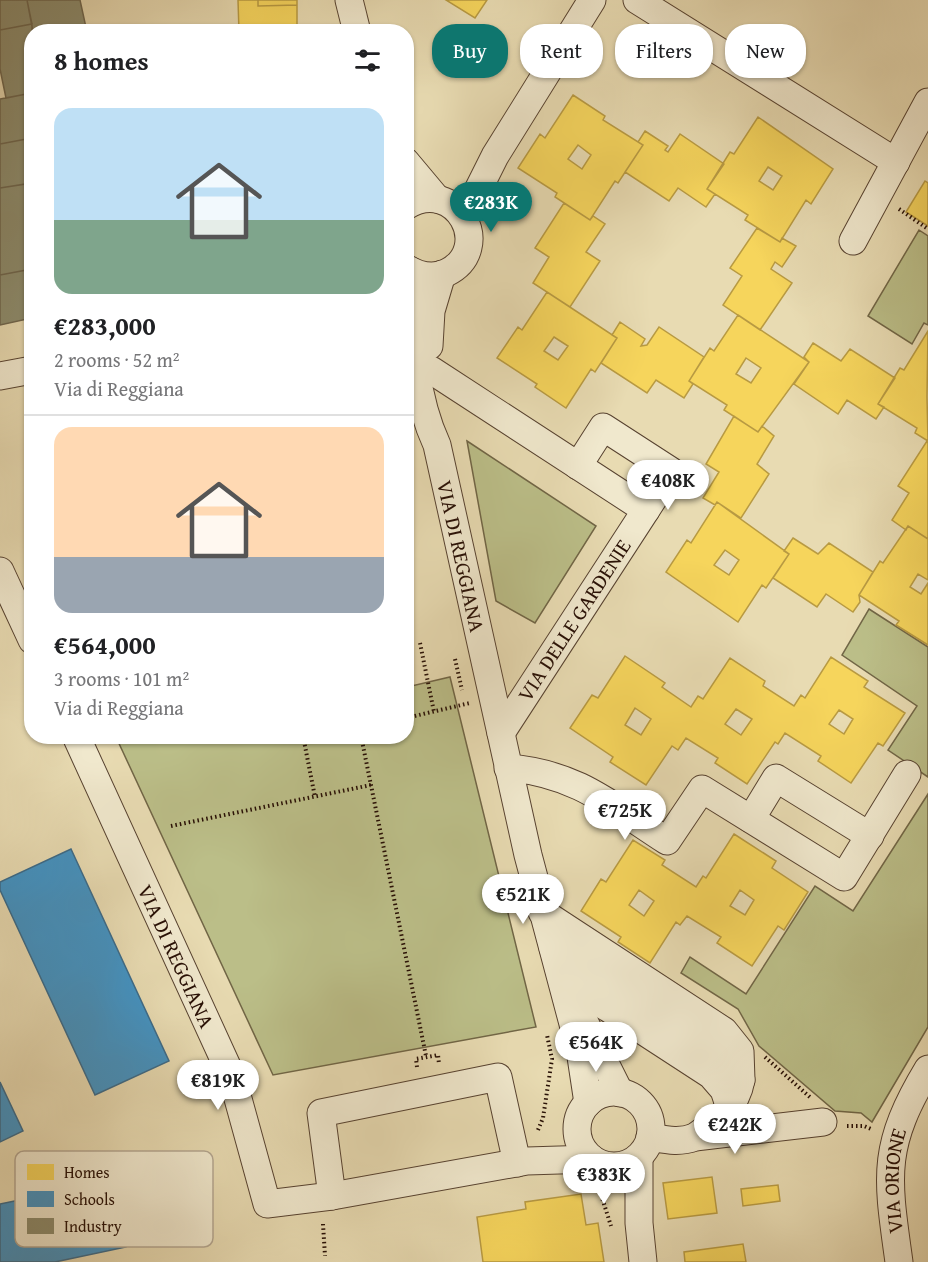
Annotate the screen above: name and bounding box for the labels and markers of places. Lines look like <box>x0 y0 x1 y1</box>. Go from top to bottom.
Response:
pin: €283K <box>449 182 533 233</box>
pin: €408K <box>626 460 710 511</box>
pin: €725K <box>583 790 667 841</box>
pin: €521K <box>481 874 565 925</box>
pin: €564K <box>554 1022 638 1073</box>
pin: €819K <box>176 1060 260 1111</box>
pin: €242K <box>693 1104 777 1155</box>
pin: €383K <box>562 1154 646 1205</box>

